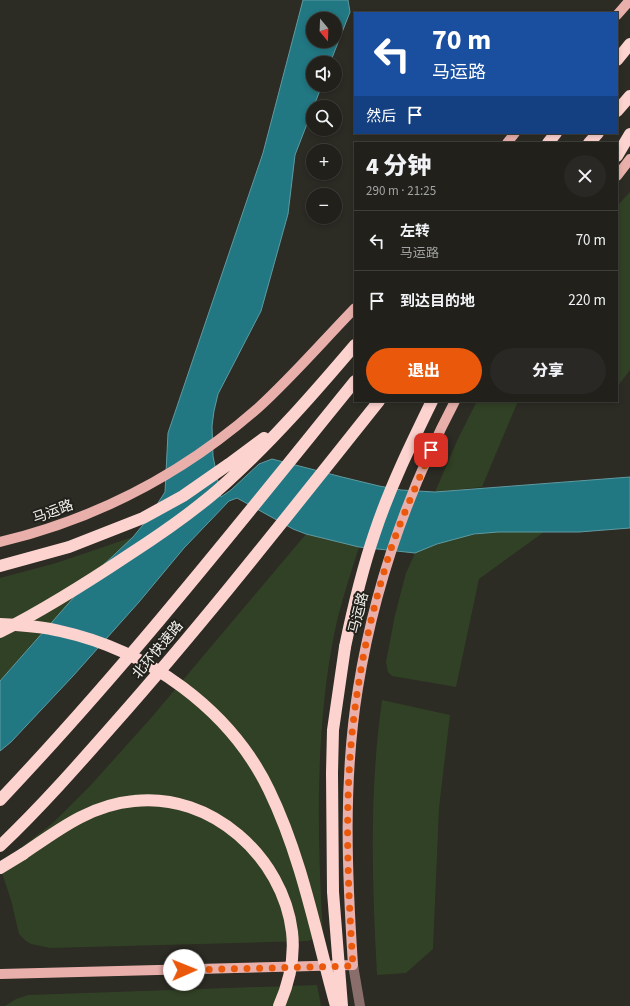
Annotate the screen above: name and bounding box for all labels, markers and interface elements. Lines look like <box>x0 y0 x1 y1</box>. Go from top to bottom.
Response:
north arrow <box>306 12 342 48</box>
map controls <box>306 12 342 224</box>
text: 70 m <box>432 20 491 60</box>
icon: left <box>366 28 418 80</box>
button: sound <box>306 56 342 92</box>
text: 马运路 <box>432 60 486 85</box>
button: search <box>306 100 342 136</box>
icon: arrive <box>404 104 426 126</box>
text: 然后 <box>366 106 396 127</box>
button: + <box>306 144 342 180</box>
text: 4 分钟 <box>366 149 432 184</box>
button: close <box>564 155 606 197</box>
text: 290 m · 21:25 <box>366 182 436 200</box>
button: − <box>306 188 342 224</box>
text: 左转 <box>400 221 430 242</box>
icon: left <box>366 230 388 252</box>
text: 70 m <box>576 230 606 251</box>
text: 马运路 <box>400 244 439 262</box>
icon: arrive <box>366 290 388 312</box>
text: 220 m <box>568 290 606 311</box>
text: 到达目的地 <box>400 291 475 312</box>
button: 退出 <box>366 348 482 394</box>
button: 分享 <box>490 348 606 394</box>
pin <box>414 433 448 467</box>
icon: arrive <box>420 439 442 461</box>
street label: 马运路 <box>30 495 76 529</box>
street label: 马运路 <box>344 590 374 636</box>
street label: 北环快速路 <box>128 617 188 683</box>
position arrow <box>163 949 205 991</box>

